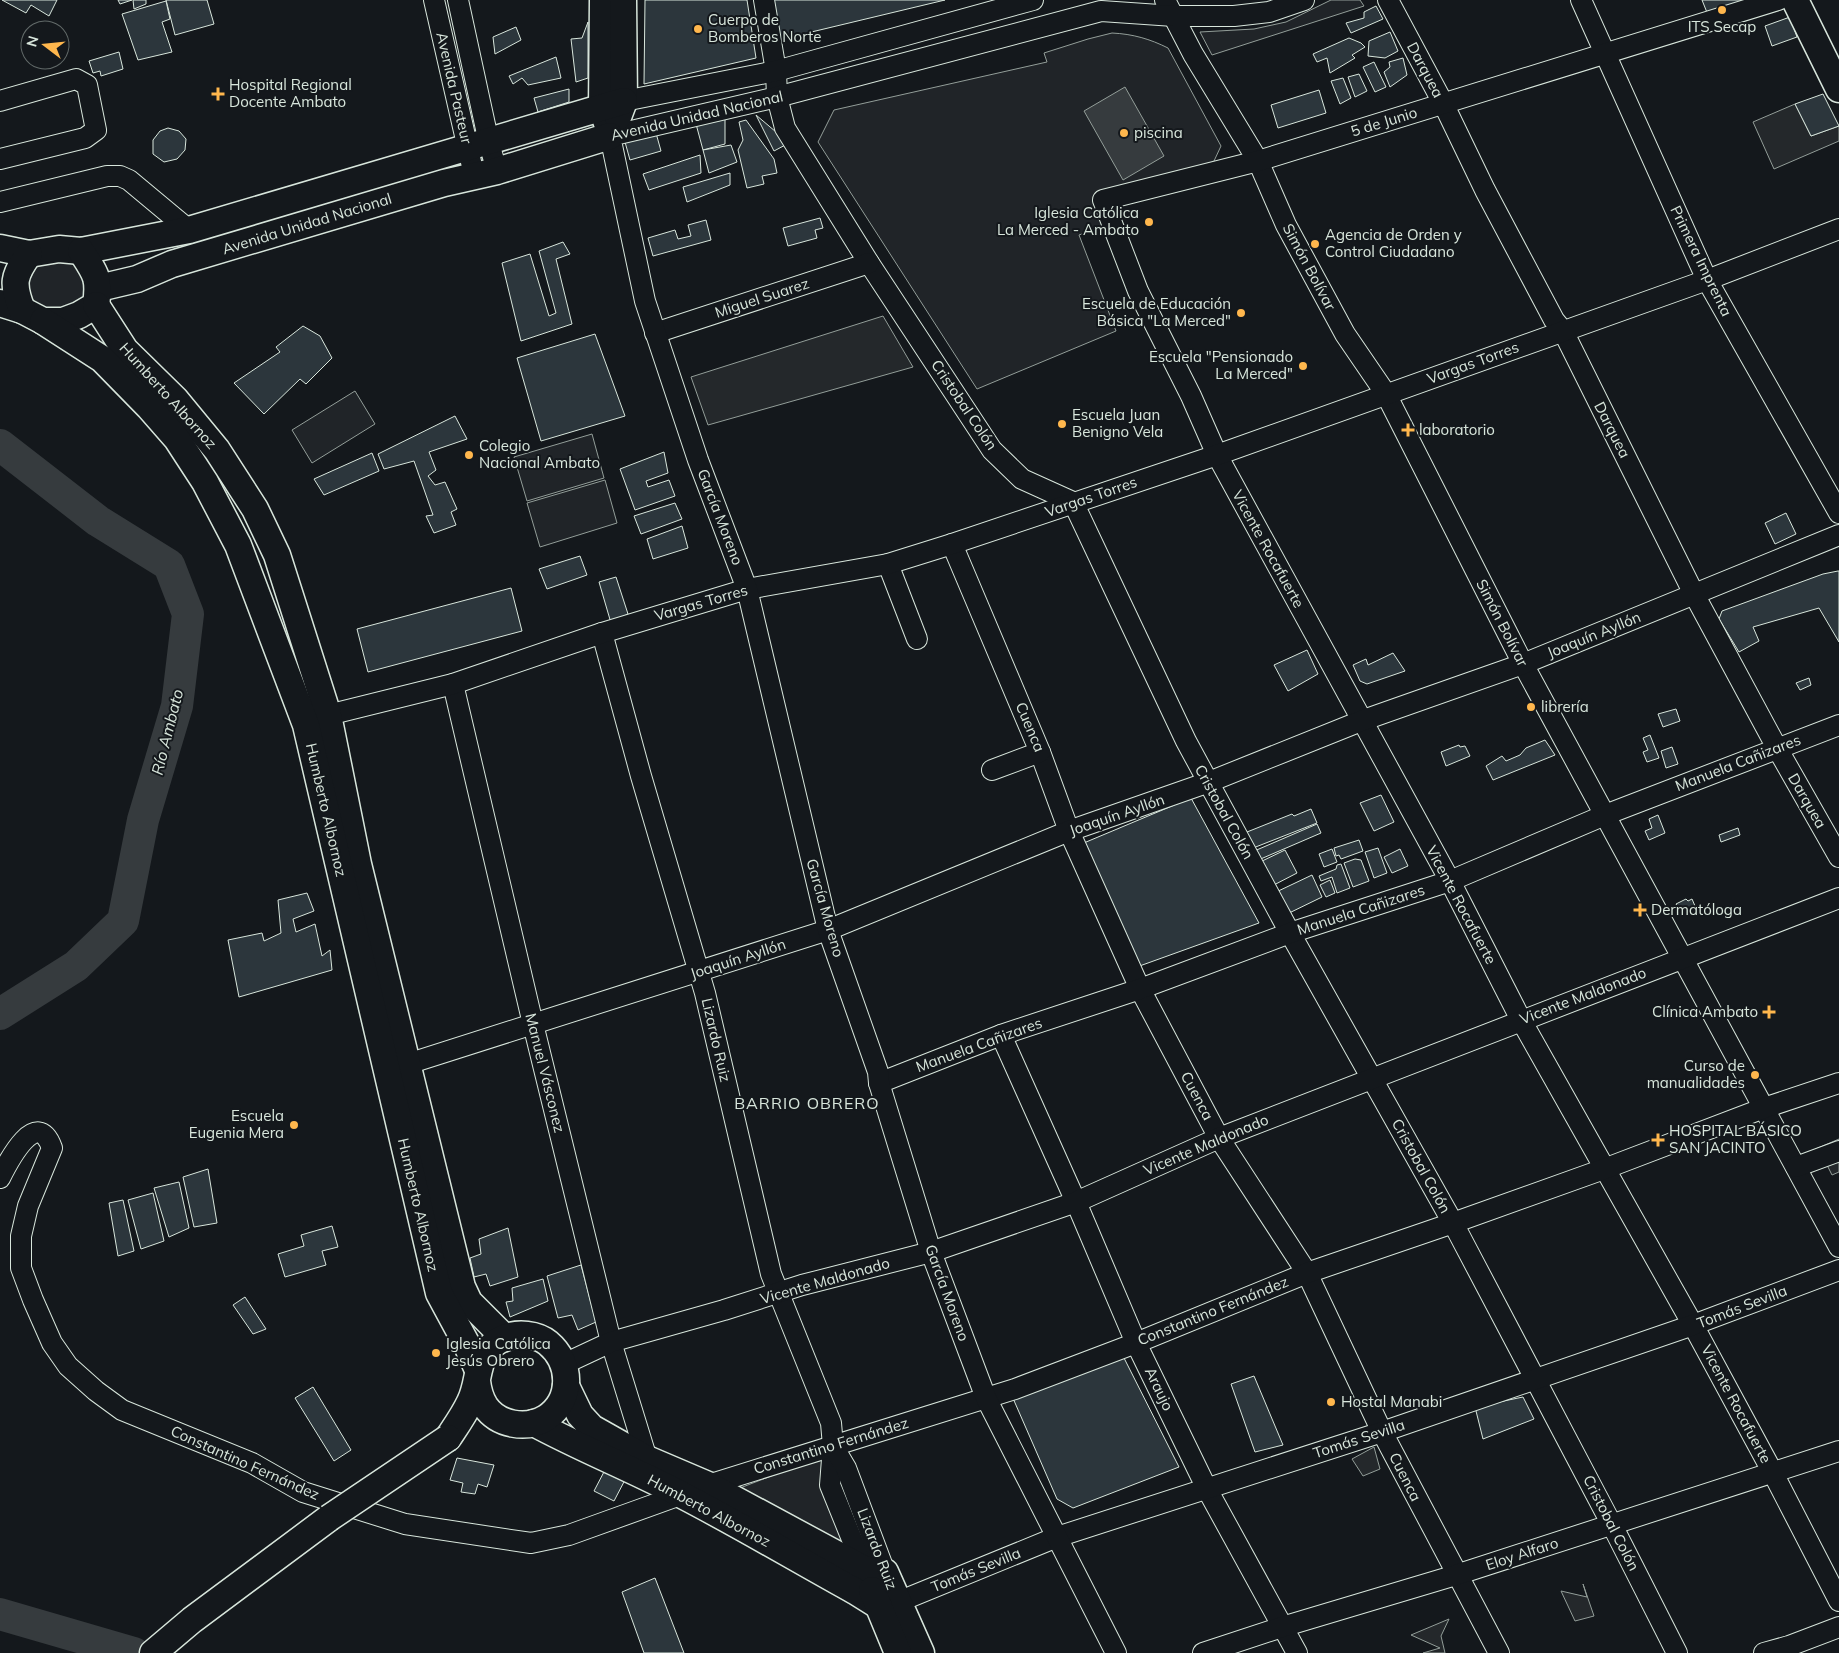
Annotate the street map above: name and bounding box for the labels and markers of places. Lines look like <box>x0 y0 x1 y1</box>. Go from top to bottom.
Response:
marker: ITS Secap <box>1716 4 1728 16</box>
place label: Cuerpo de Bomberos Norte <box>708 10 821 46</box>
place label: ITS Secap <box>1688 17 1756 36</box>
marker: Cuerpo de Bomberos Norte <box>692 23 704 35</box>
place label: Hospital Regional Docente Ambato <box>229 75 352 111</box>
marker: Hospital Regional Docente Ambato <box>211 87 225 101</box>
place label: piscina <box>1134 123 1183 142</box>
marker: piscina <box>1118 127 1130 139</box>
place label: Iglesia Católica La Merced - Ambato <box>997 203 1139 239</box>
marker: Iglesia Católica La Merced - Ambato <box>1143 216 1155 228</box>
place label: Agencia de Orden y Control Ciudadano <box>1325 225 1462 261</box>
marker: Agencia de Orden y Control Ciudadano <box>1309 238 1321 250</box>
place label: Escuela de Educación Básica "La Merced" <box>1082 294 1231 330</box>
marker: Escuela de Educación Básica "La Merced" <box>1235 307 1247 319</box>
place label: Escuela "Pensionado La Merced" <box>1149 347 1293 383</box>
marker: Escuela "Pensionado La Merced" <box>1297 360 1309 372</box>
place label: Escuela Juan Benigno Vela <box>1072 405 1163 441</box>
marker: Escuela Juan Benigno Vela <box>1056 418 1068 430</box>
place label: laboratorio <box>1419 420 1495 439</box>
marker: laboratorio <box>1401 423 1415 437</box>
place label: Colegio Nacional Ambato <box>479 436 600 472</box>
marker: Colegio Nacional Ambato <box>463 449 475 461</box>
place label: librería <box>1541 697 1589 716</box>
marker: librería <box>1525 701 1537 713</box>
place label: Dermatóloga <box>1651 900 1742 919</box>
marker: Dermatóloga <box>1633 903 1647 917</box>
place label: Clínica Ambato <box>1652 1002 1758 1021</box>
marker: Clínica Ambato <box>1762 1005 1776 1019</box>
place label: Curso de manualidades <box>1647 1056 1745 1092</box>
marker: Curso de manualidades <box>1749 1069 1761 1081</box>
place label: Escuela Eugenia Mera <box>189 1106 284 1142</box>
marker: Escuela Eugenia Mera <box>288 1119 300 1131</box>
place label: HOSPITAL BÁSICO SAN JACINTO <box>1669 1121 1802 1157</box>
marker: HOSPITAL BÁSICO SAN JACINTO <box>1651 1133 1665 1147</box>
place label: Iglesia Católica Jesús Obrero <box>446 1334 551 1370</box>
marker: Iglesia Católica Jesús Obrero <box>430 1347 442 1359</box>
place label: Hostal Manabi <box>1341 1392 1442 1411</box>
marker: Hostal Manabi <box>1325 1396 1337 1408</box>

